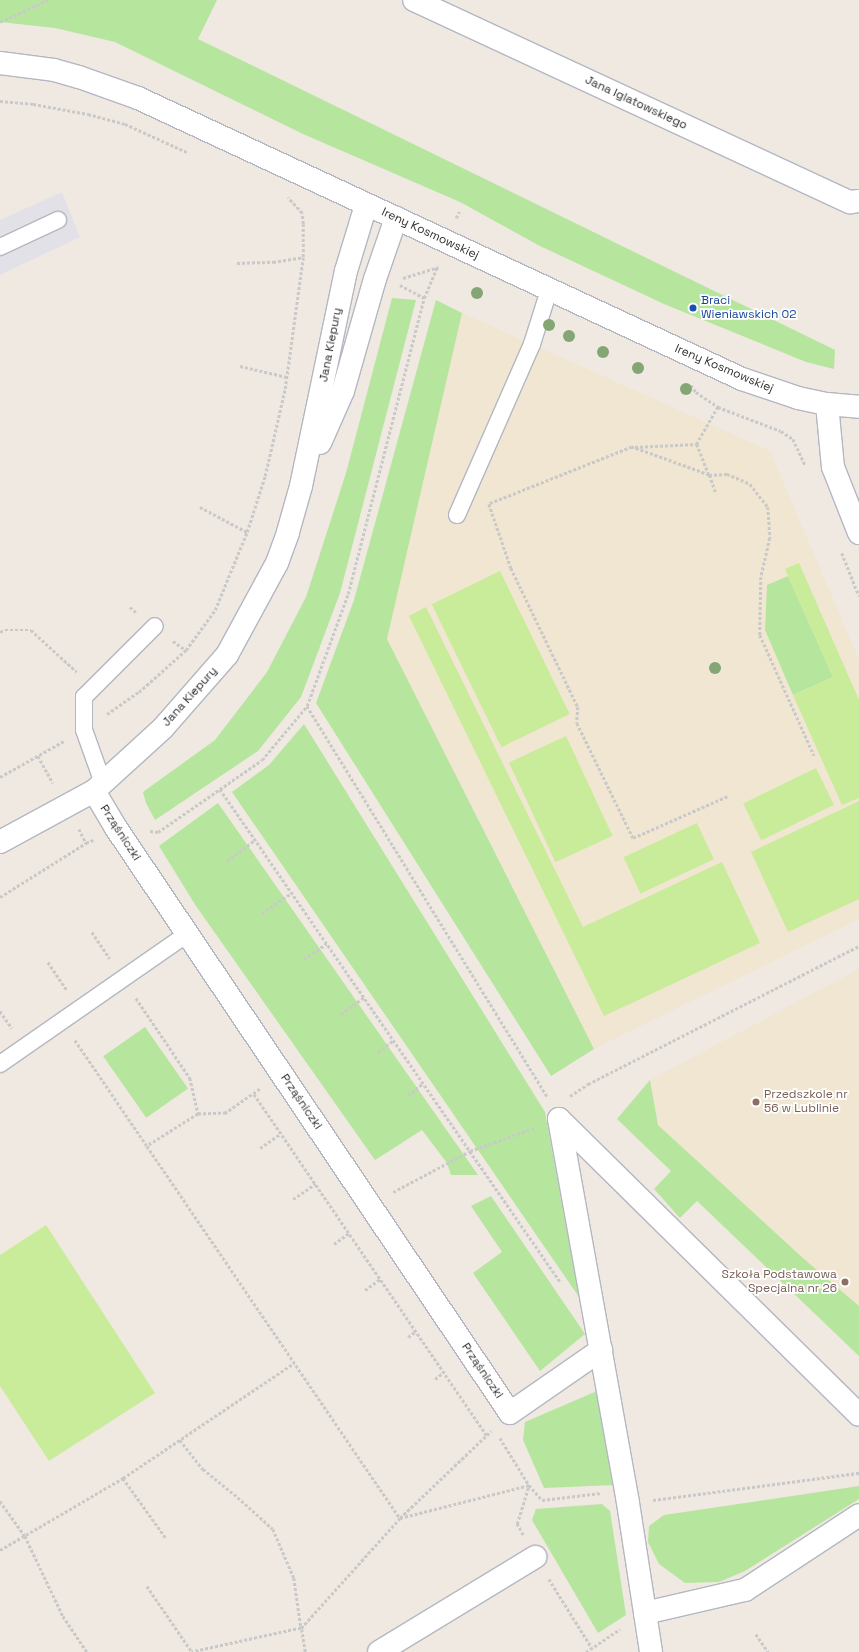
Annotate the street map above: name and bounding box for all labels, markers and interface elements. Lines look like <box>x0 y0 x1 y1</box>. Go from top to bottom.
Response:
street label: Jana Iglatowskiego <box>583 73 689 133</box>
street label: Ireny Kosmowskiej <box>379 205 481 263</box>
place label: Braci Wieniawskich 02 <box>701 294 796 322</box>
marker: Braci Wieniawskich 02 <box>688 303 698 313</box>
street label: Jana Kiepury <box>317 307 345 383</box>
street label: Ireny Kosmowskiej <box>672 342 776 396</box>
street label: Jana Kiepury <box>159 664 221 730</box>
street label: Prząśniczki <box>97 802 143 864</box>
street label: Prząśniczki <box>277 1071 325 1133</box>
place label: Przedszkole nr 56 w Lublinie <box>764 1088 848 1116</box>
marker: Przedszkole nr 56 w Lublinie <box>751 1097 761 1107</box>
place label: Szkoła Podstawowa Specjalna nr 26 <box>722 1268 837 1296</box>
marker: Szkoła Podstawowa Specjalna nr 26 <box>840 1277 850 1287</box>
street label: Prząśniczki <box>458 1340 506 1402</box>

